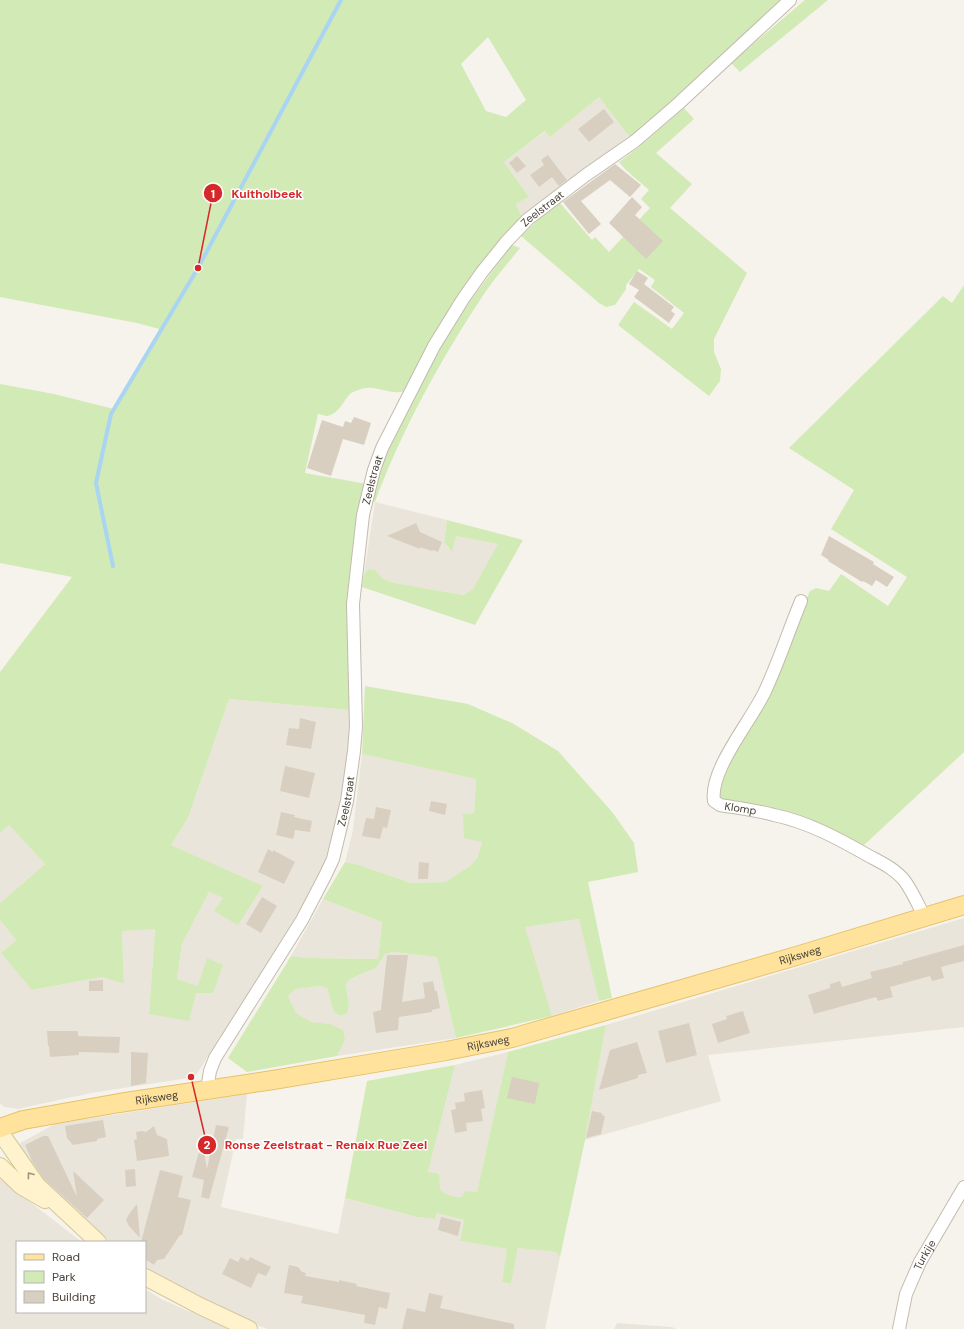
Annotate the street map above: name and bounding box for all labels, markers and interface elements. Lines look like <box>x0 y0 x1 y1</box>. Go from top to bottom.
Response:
callout: Kuitholbeek <box>203 181 310 205</box>
text: 1 <box>211 186 215 202</box>
text: Kuitholbeek <box>232 186 302 202</box>
street label: Zeelstraat <box>518 187 567 229</box>
street label: Zeelstraat <box>359 453 386 506</box>
street label: Zeelstraat <box>334 775 357 828</box>
street label: Klomp <box>724 799 758 818</box>
street label: Rijksweg <box>777 942 823 968</box>
street label: Rijksweg <box>466 1032 511 1054</box>
street label: Rijksweg <box>134 1087 179 1107</box>
callout: Ronse Zeelstraat - Renaix Rue Zeel <box>197 1133 435 1157</box>
text: 2 <box>204 1137 211 1153</box>
text: Ronse Zeelstraat - Renaix Rue Zeel <box>225 1137 427 1153</box>
one-way arrow <box>28 1172 35 1179</box>
street label: Turkije <box>910 1237 939 1272</box>
legend <box>16 1241 146 1313</box>
text: Road <box>52 1249 80 1265</box>
text: Park <box>52 1269 76 1285</box>
text: Building <box>52 1289 96 1305</box>

